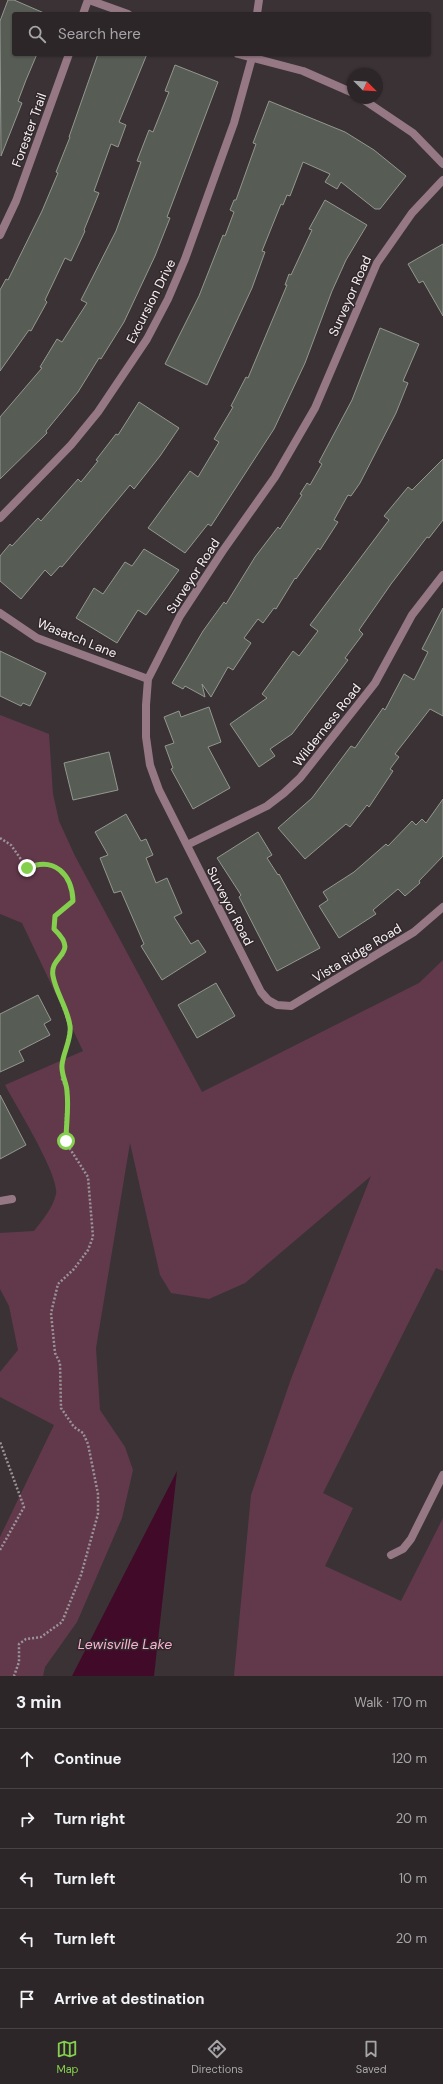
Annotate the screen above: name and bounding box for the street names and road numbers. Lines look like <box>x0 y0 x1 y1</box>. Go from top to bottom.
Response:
street label: Forester Trail <box>8 91 50 169</box>
street label: Surveyor Road <box>325 253 375 339</box>
street label: Excursion Drive <box>122 256 180 346</box>
street label: Surveyor Road <box>162 535 224 617</box>
street label: Wasatch Lane <box>35 614 119 662</box>
street label: Wilderness Road <box>289 680 365 770</box>
street label: Surveyor Road <box>203 864 257 948</box>
street label: Vista Ridge Road <box>309 920 405 986</box>

